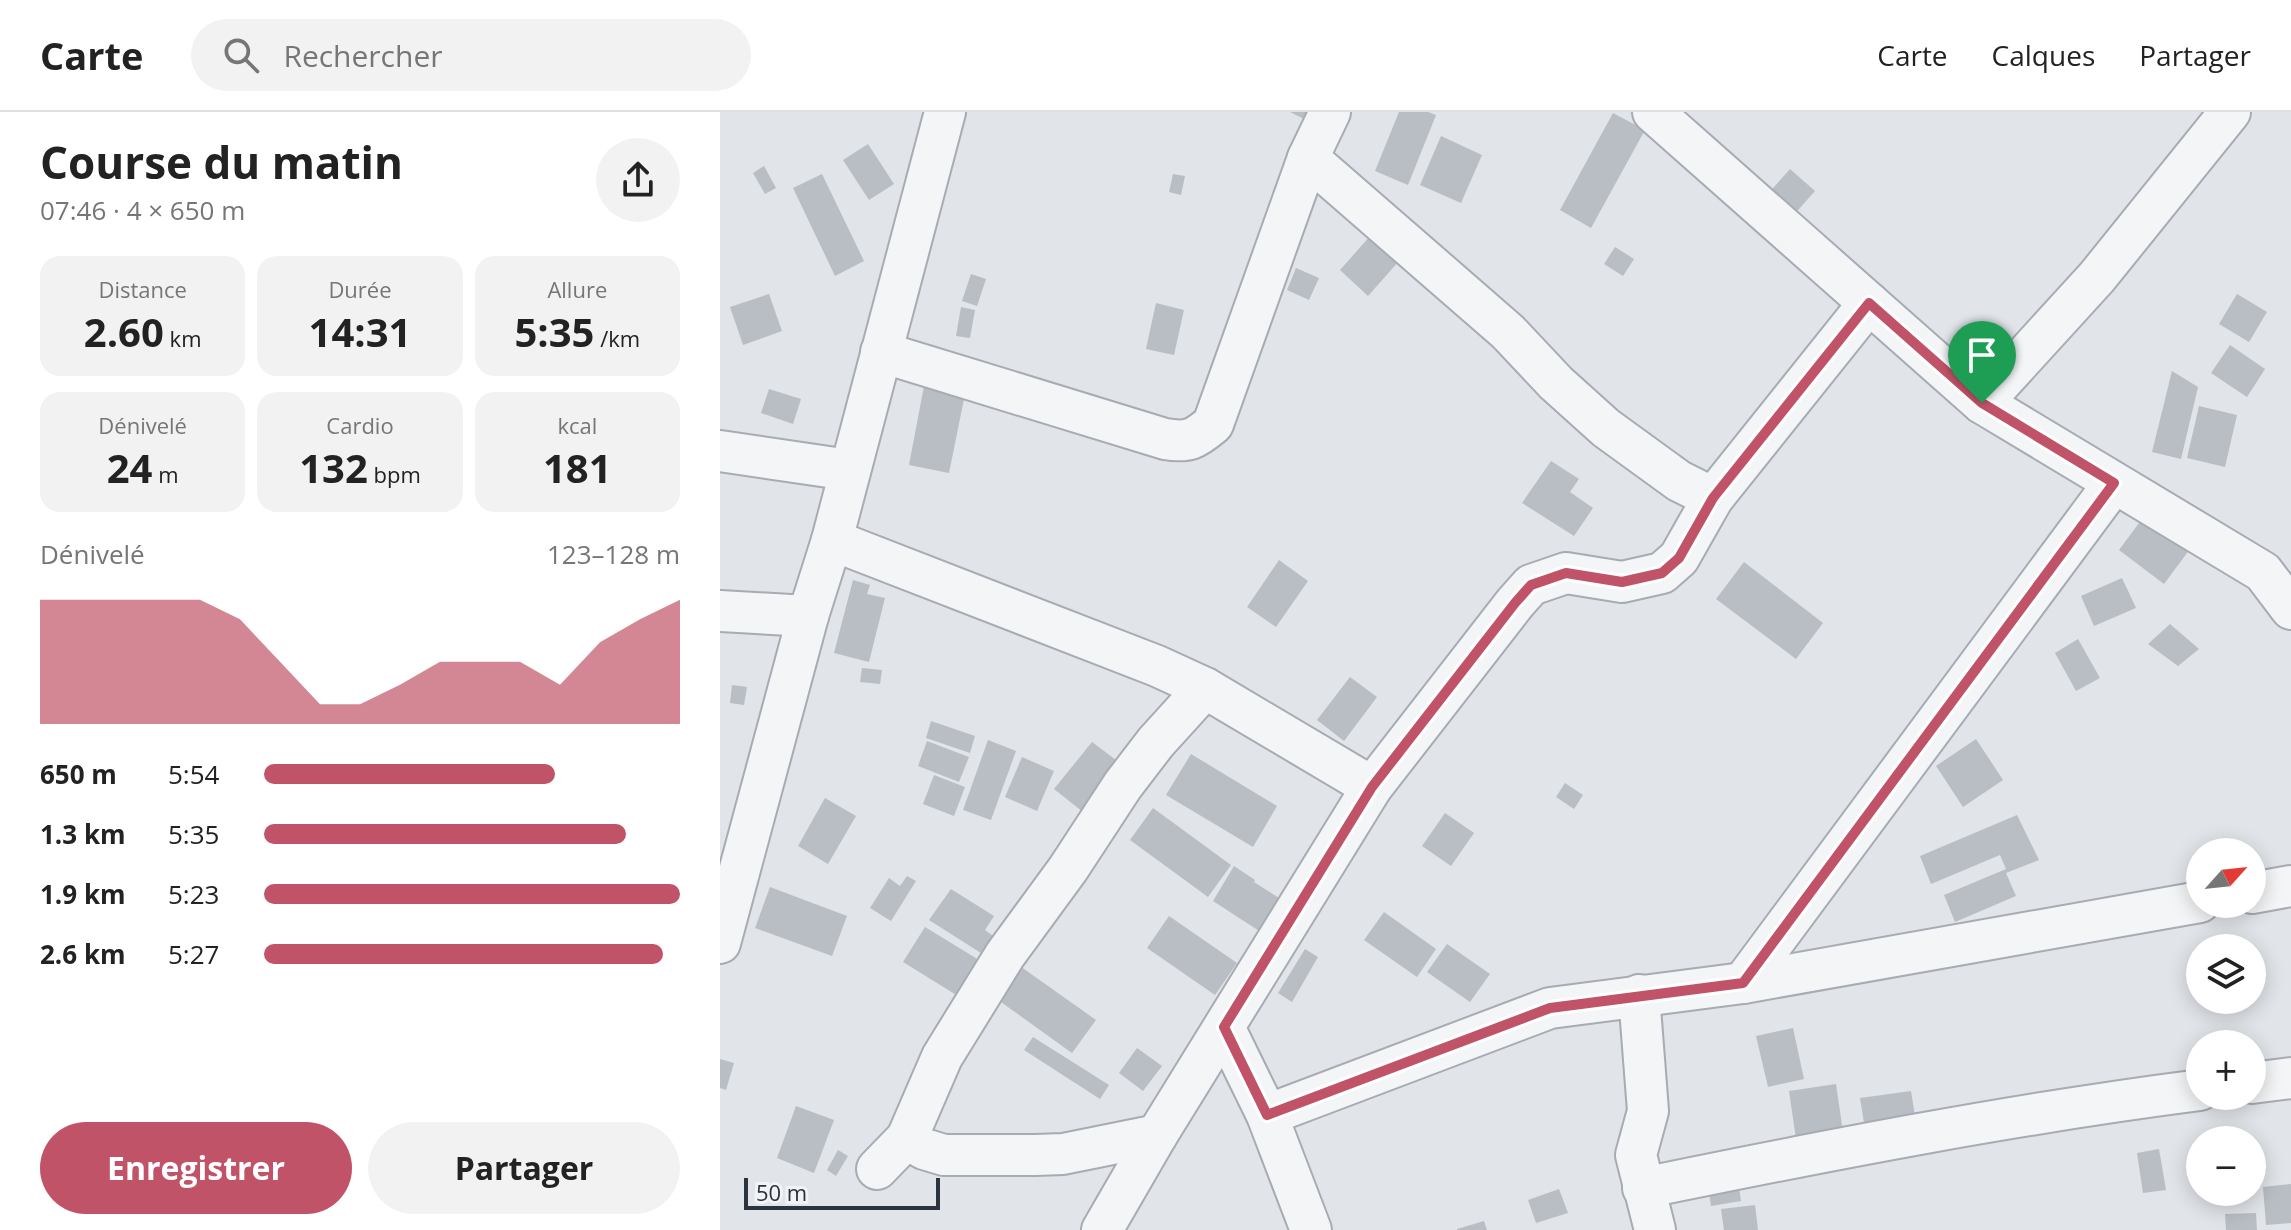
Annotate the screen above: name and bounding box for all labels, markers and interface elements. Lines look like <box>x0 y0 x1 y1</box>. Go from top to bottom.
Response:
search box <box>191 19 751 91</box>
text: Carte <box>40 29 143 81</box>
icon: search <box>219 33 263 77</box>
text: Rechercher <box>283 35 443 76</box>
text: Carte <box>1877 36 1948 74</box>
text: Calques <box>1992 36 2095 74</box>
text: Partager <box>2139 36 2251 74</box>
text: Course du matin <box>40 132 403 192</box>
button: share <box>596 138 680 222</box>
text: 07:46 · 4 × 650 m <box>40 192 245 228</box>
text: Distance <box>98 274 187 304</box>
text: Durée <box>328 274 392 304</box>
text: Allure <box>547 274 607 304</box>
text: 2.60 <box>84 304 164 359</box>
text: 14:31 <box>309 304 411 359</box>
text: 5:35 <box>514 304 594 359</box>
pin <box>1948 321 2016 403</box>
text: km <box>164 323 202 353</box>
text: /km <box>594 323 640 353</box>
icon: arrive <box>1960 333 2004 377</box>
text: Dénivelé <box>98 410 187 440</box>
text: Cardio <box>326 410 394 440</box>
text: kcal <box>557 410 597 440</box>
text: 24 <box>107 440 152 495</box>
text: 132 <box>299 440 368 495</box>
text: 181 <box>543 440 612 495</box>
text: m <box>152 459 179 489</box>
text: bpm <box>368 459 421 489</box>
text: Dénivelé <box>40 536 145 572</box>
text: 123–128 m <box>547 536 680 572</box>
text: 650 m <box>40 756 117 792</box>
text: 5:54 <box>168 756 219 792</box>
text: 1.3 km <box>40 816 126 852</box>
text: 5:35 <box>168 816 219 852</box>
north arrow <box>2186 838 2266 918</box>
map controls <box>2186 838 2266 1206</box>
text: 1.9 km <box>40 876 126 912</box>
text: 5:23 <box>168 876 219 912</box>
button: layers <box>2186 934 2266 1014</box>
text: 2.6 km <box>40 936 126 972</box>
text: 5:27 <box>168 936 219 972</box>
button: + <box>2186 1030 2266 1110</box>
button: Enregistrer <box>40 1122 352 1214</box>
button: Partager <box>368 1122 680 1214</box>
button: − <box>2186 1126 2266 1206</box>
scale bar <box>744 1174 940 1210</box>
text: 50 m <box>756 1177 807 1207</box>

